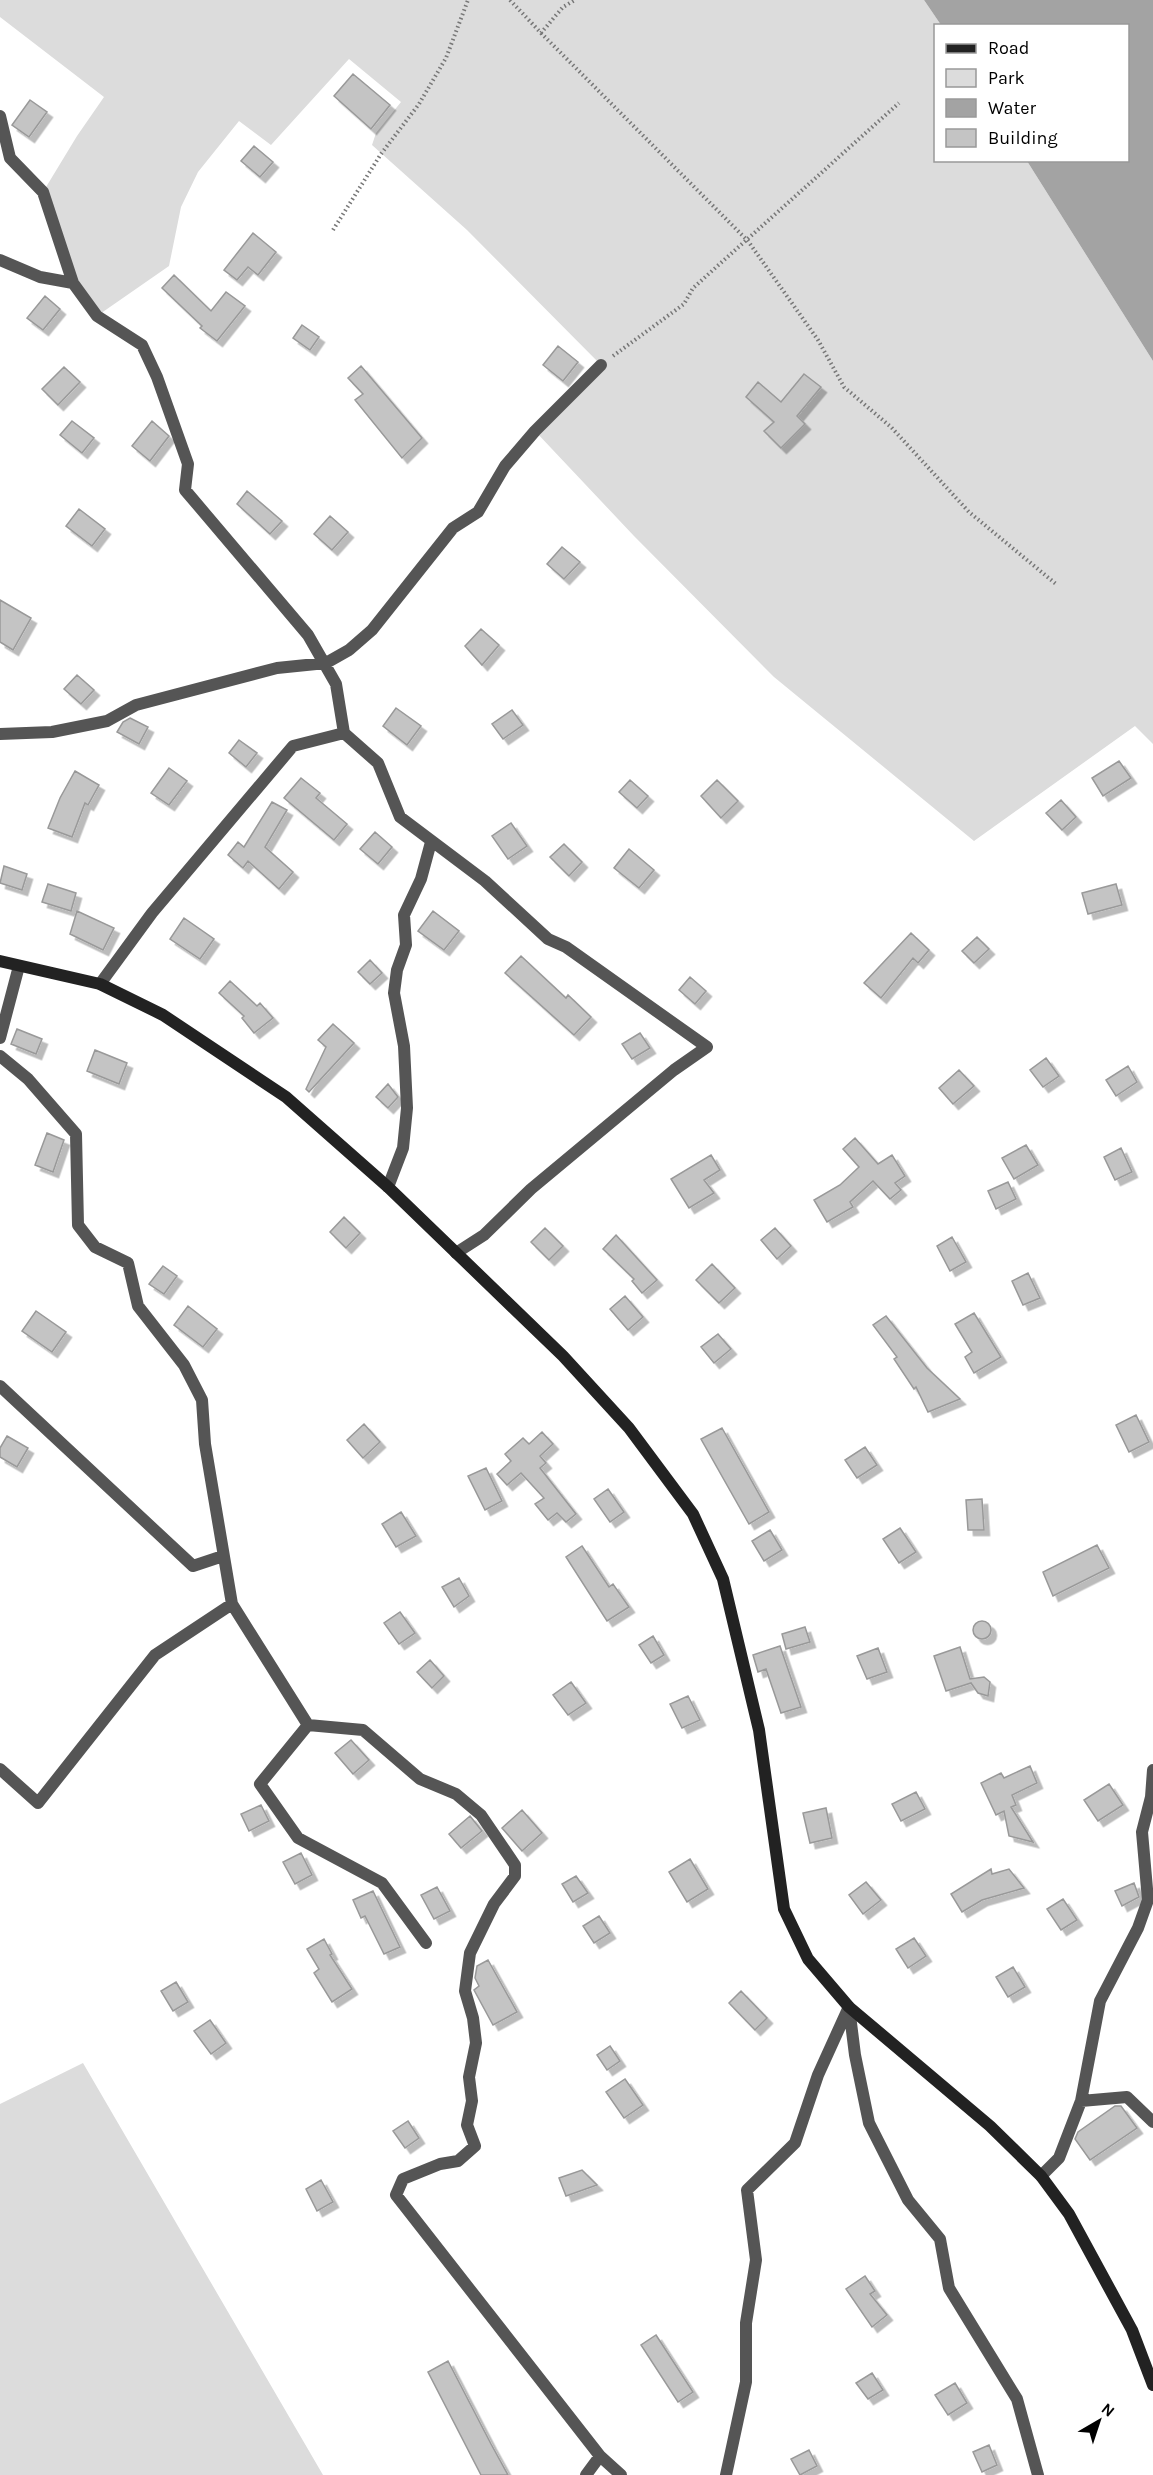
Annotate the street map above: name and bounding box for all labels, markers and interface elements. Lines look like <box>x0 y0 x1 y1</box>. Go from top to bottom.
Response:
legend <box>934 24 1129 162</box>
text: Road <box>988 37 1029 59</box>
text: Park <box>988 67 1025 89</box>
text: Water <box>988 97 1036 119</box>
text: Building <box>988 127 1058 149</box>
north arrow <box>1069 2391 1129 2451</box>
text: N <box>1098 2399 1119 2421</box>

